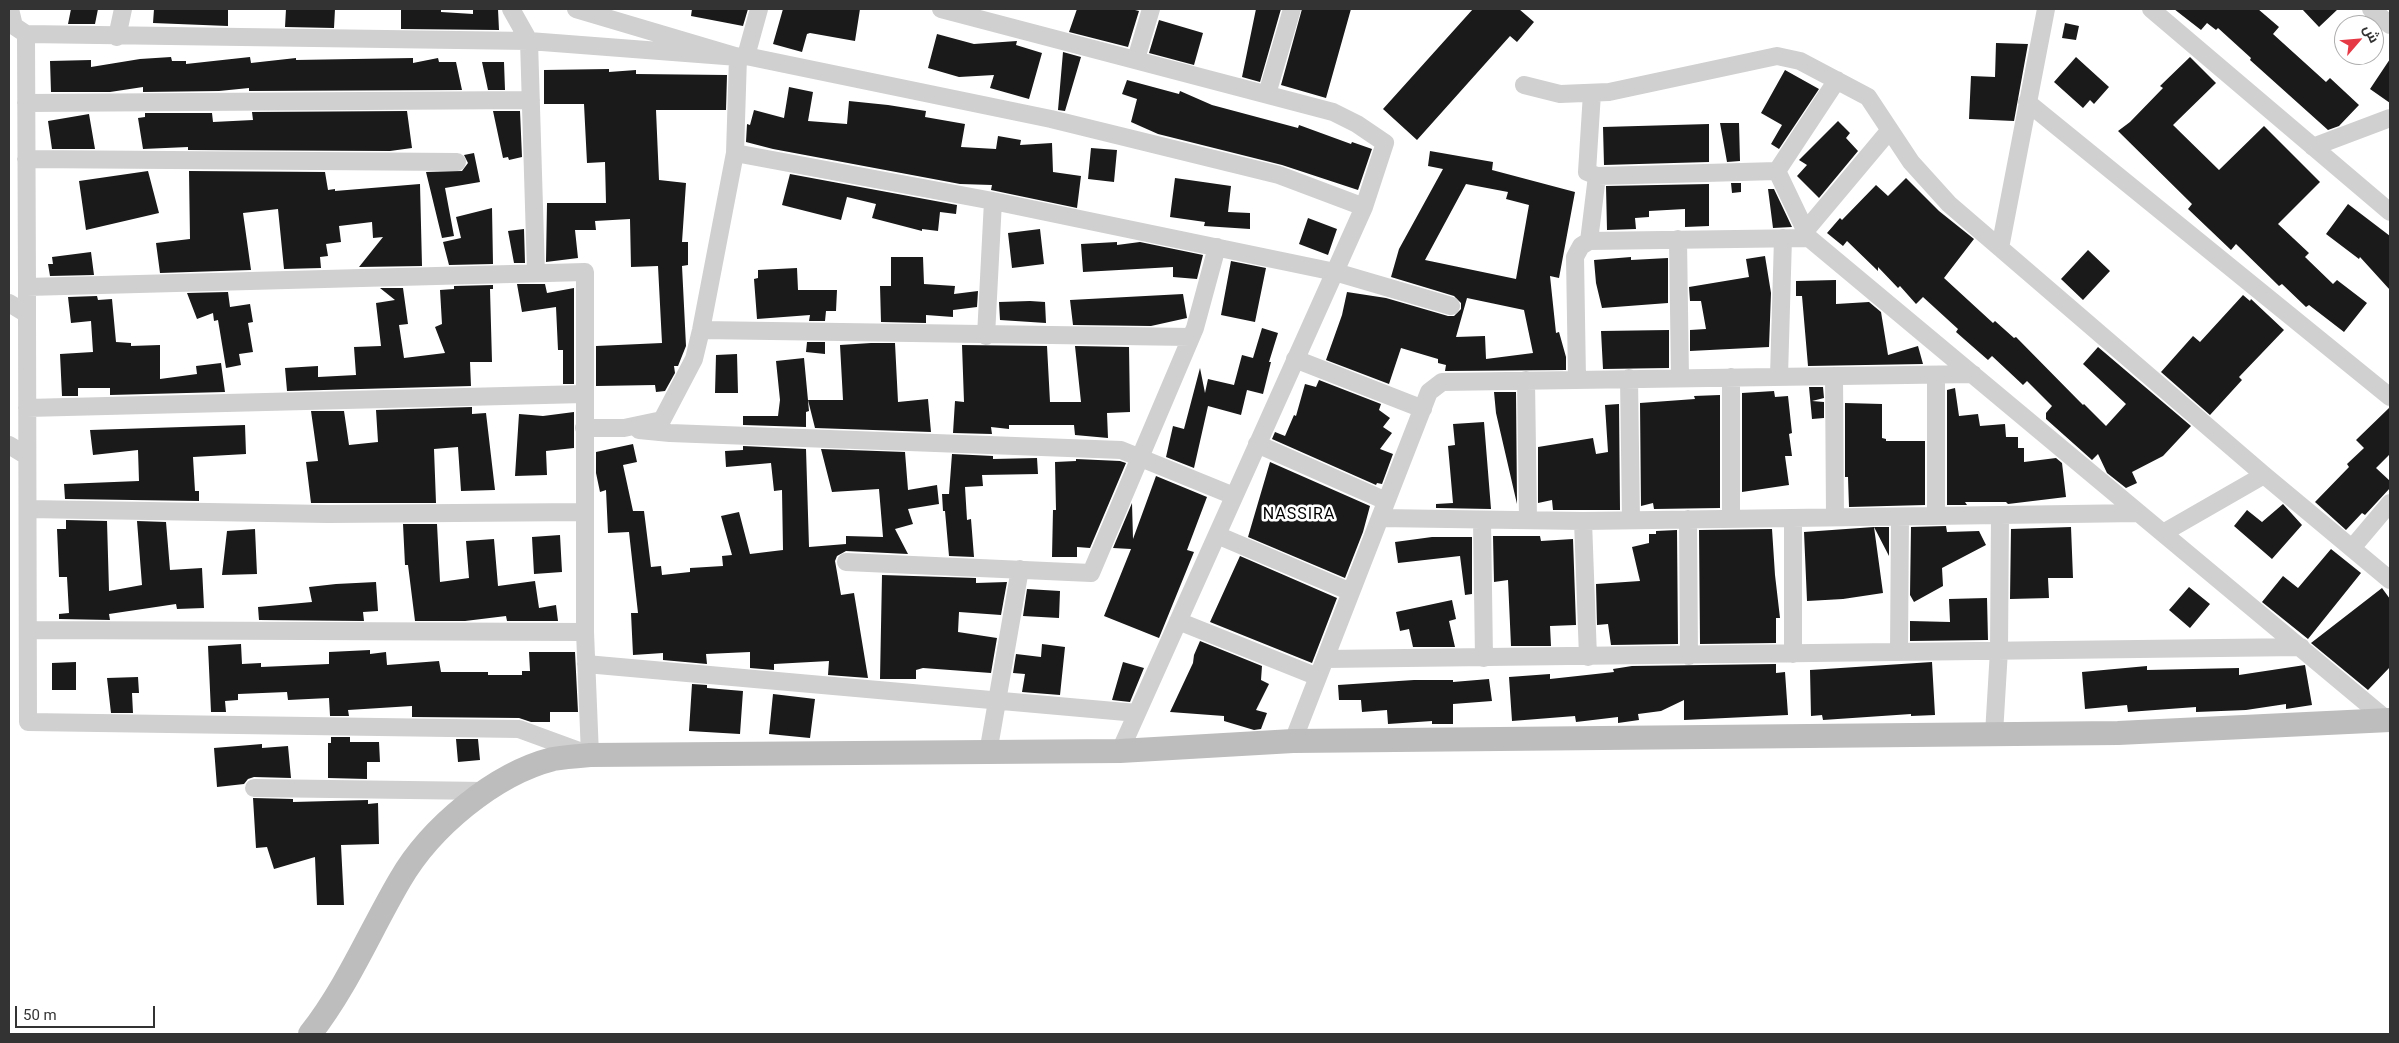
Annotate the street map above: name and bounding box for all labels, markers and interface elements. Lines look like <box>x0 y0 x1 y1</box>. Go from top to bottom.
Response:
north arrow <box>2334 15 2384 65</box>
text: ش <box>2360 22 2383 45</box>
district label: NASSIRA <box>1262 505 1336 525</box>
scale bar <box>18 996 158 1028</box>
text: 50 m <box>23 1006 57 1024</box>

